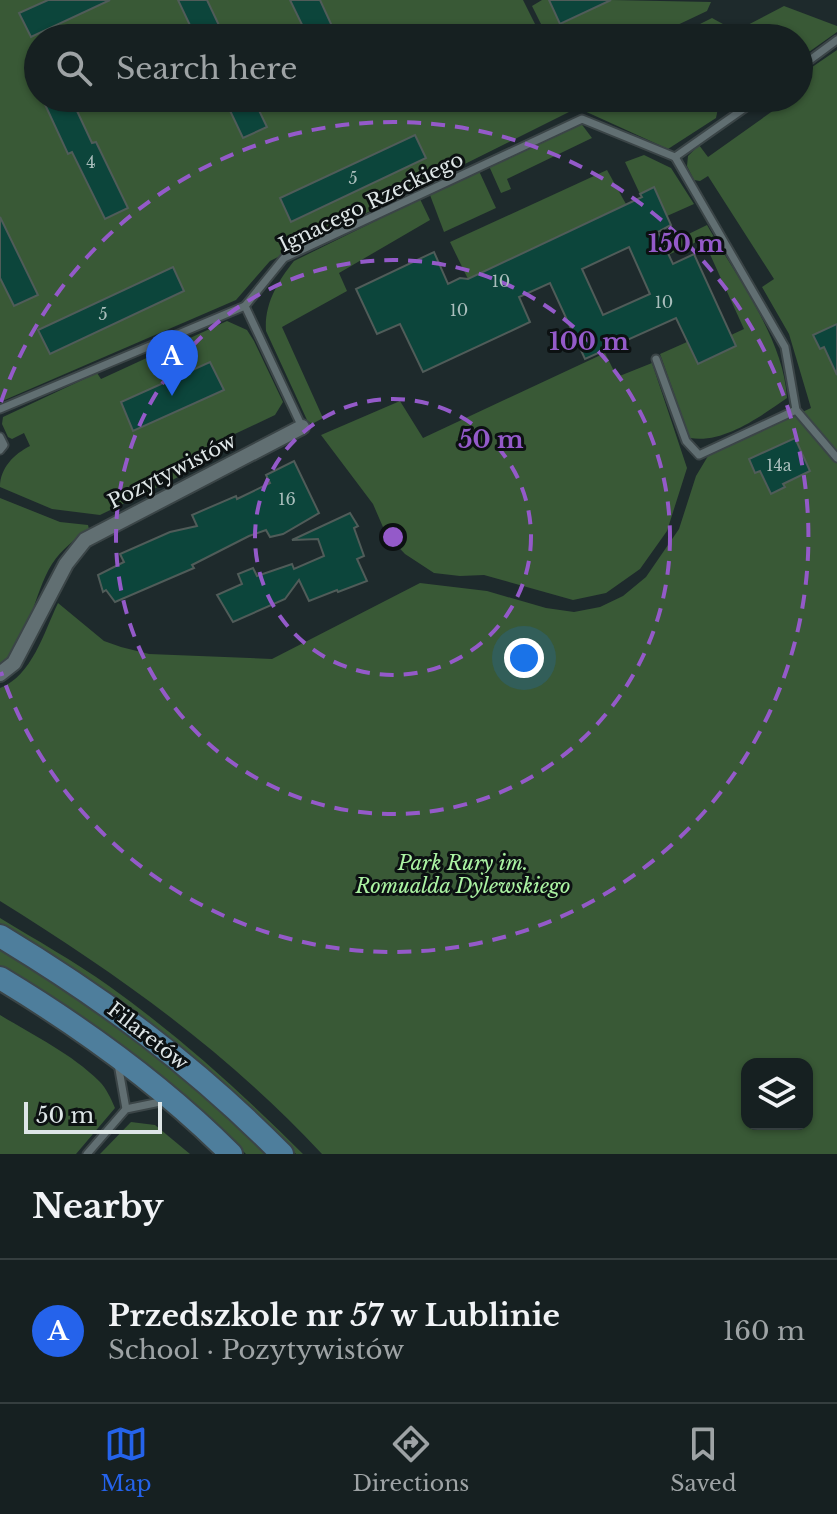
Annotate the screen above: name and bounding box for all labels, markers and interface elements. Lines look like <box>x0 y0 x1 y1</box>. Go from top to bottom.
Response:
search box <box>24 24 813 112</box>
icon: search <box>52 46 96 90</box>
text: Search here <box>116 50 297 87</box>
street label: Ignacego Rzeckiego <box>275 147 467 257</box>
house number: 4 <box>86 152 96 172</box>
house number: 5 <box>348 168 358 188</box>
text: 150 m <box>648 229 724 258</box>
house number: 10 <box>492 271 510 291</box>
house number: 10 <box>655 292 673 312</box>
house number: 10 <box>450 300 468 320</box>
house number: 5 <box>98 304 108 324</box>
text: 100 m <box>549 327 629 356</box>
pin: A <box>146 330 198 396</box>
text: 50 m <box>458 425 524 454</box>
street label: Pozytywistów <box>104 428 240 514</box>
house number: 14a <box>766 455 792 475</box>
house number: 16 <box>278 489 296 509</box>
centre of rings <box>379 523 407 551</box>
your location <box>504 638 544 678</box>
park label: Park Rury im. Romualda Dylewskiego <box>354 851 571 898</box>
street label: Filaretów <box>103 997 193 1075</box>
map controls <box>741 1058 813 1130</box>
button: layers <box>741 1058 813 1130</box>
scale bar <box>24 1098 162 1134</box>
text: 50 m <box>36 1102 94 1129</box>
text: Nearby <box>32 1185 164 1227</box>
text: Przedszkole nr 57 w Lublinie <box>108 1297 560 1334</box>
text: A <box>47 1315 69 1347</box>
text: 160 m <box>723 1315 805 1347</box>
text: School · Pozytywistów <box>108 1334 404 1366</box>
tab: Map <box>100 1422 152 1497</box>
tab: Directions <box>352 1422 469 1497</box>
tab: Saved <box>670 1422 737 1497</box>

